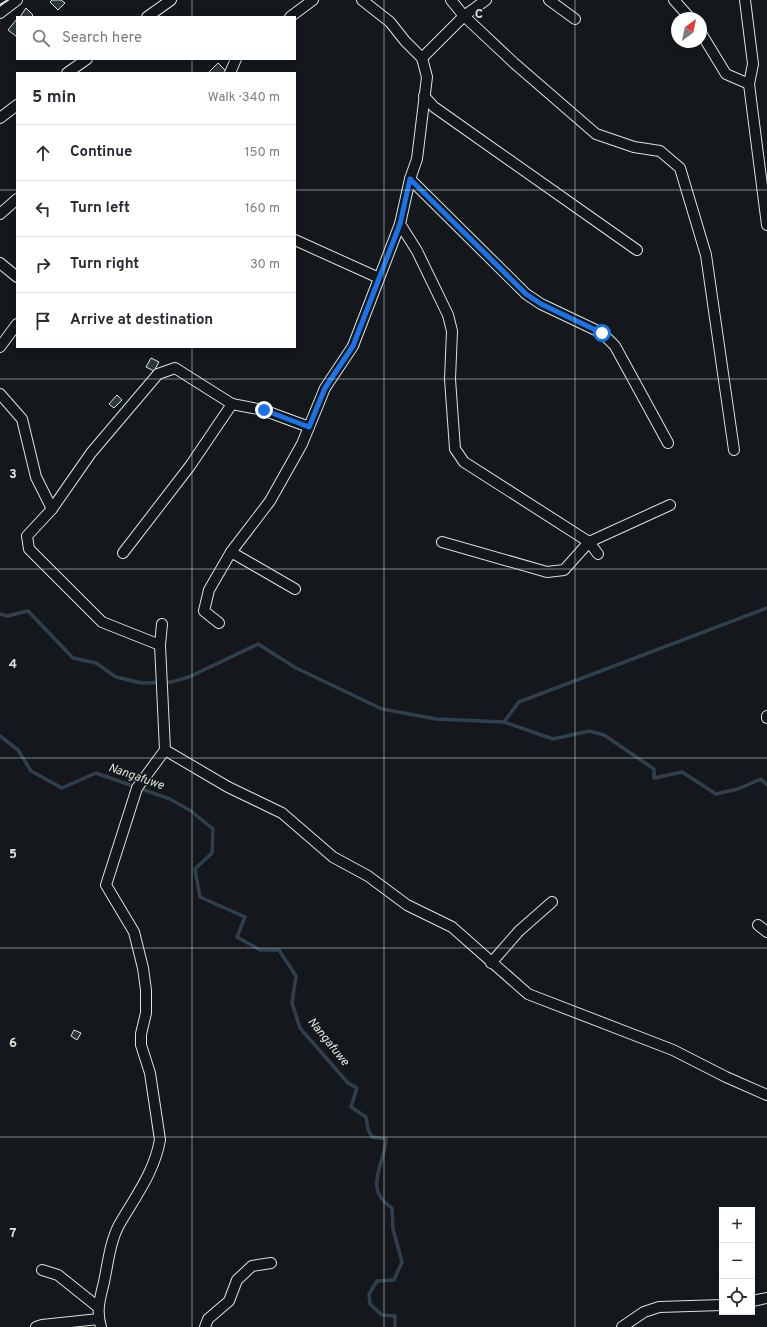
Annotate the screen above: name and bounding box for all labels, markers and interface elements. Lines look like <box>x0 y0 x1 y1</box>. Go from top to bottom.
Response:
text: C <box>475 7 483 23</box>
north arrow <box>671 12 707 48</box>
search box <box>16 16 296 60</box>
icon: search <box>30 27 52 49</box>
text: Search here <box>62 29 142 48</box>
text: 5 min <box>32 87 76 109</box>
text: Walk · 340 m <box>208 90 280 106</box>
icon: ahead <box>32 142 54 164</box>
text: Continue <box>70 143 132 162</box>
text: 150 m <box>245 145 280 161</box>
icon: left <box>32 198 54 220</box>
text: Turn left <box>70 199 130 218</box>
text: 160 m <box>245 201 280 217</box>
icon: right <box>32 254 54 276</box>
text: Turn right <box>70 255 139 274</box>
text: 30 m <box>250 257 280 273</box>
icon: arrive <box>32 310 54 332</box>
text: Arrive at destination <box>70 311 213 330</box>
route start <box>593 324 611 342</box>
route end <box>255 401 273 419</box>
text: 3 <box>9 467 17 483</box>
text: 4 <box>9 657 17 673</box>
water label: Nangafuwe <box>106 760 167 794</box>
text: 5 <box>9 847 17 863</box>
water label: Nangafuwe <box>304 1015 353 1070</box>
text: 6 <box>9 1036 17 1052</box>
map controls <box>719 1207 755 1315</box>
button: + <box>719 1207 755 1243</box>
text: 7 <box>10 1226 17 1242</box>
button: − <box>719 1243 755 1279</box>
button: locate <box>719 1279 755 1315</box>

